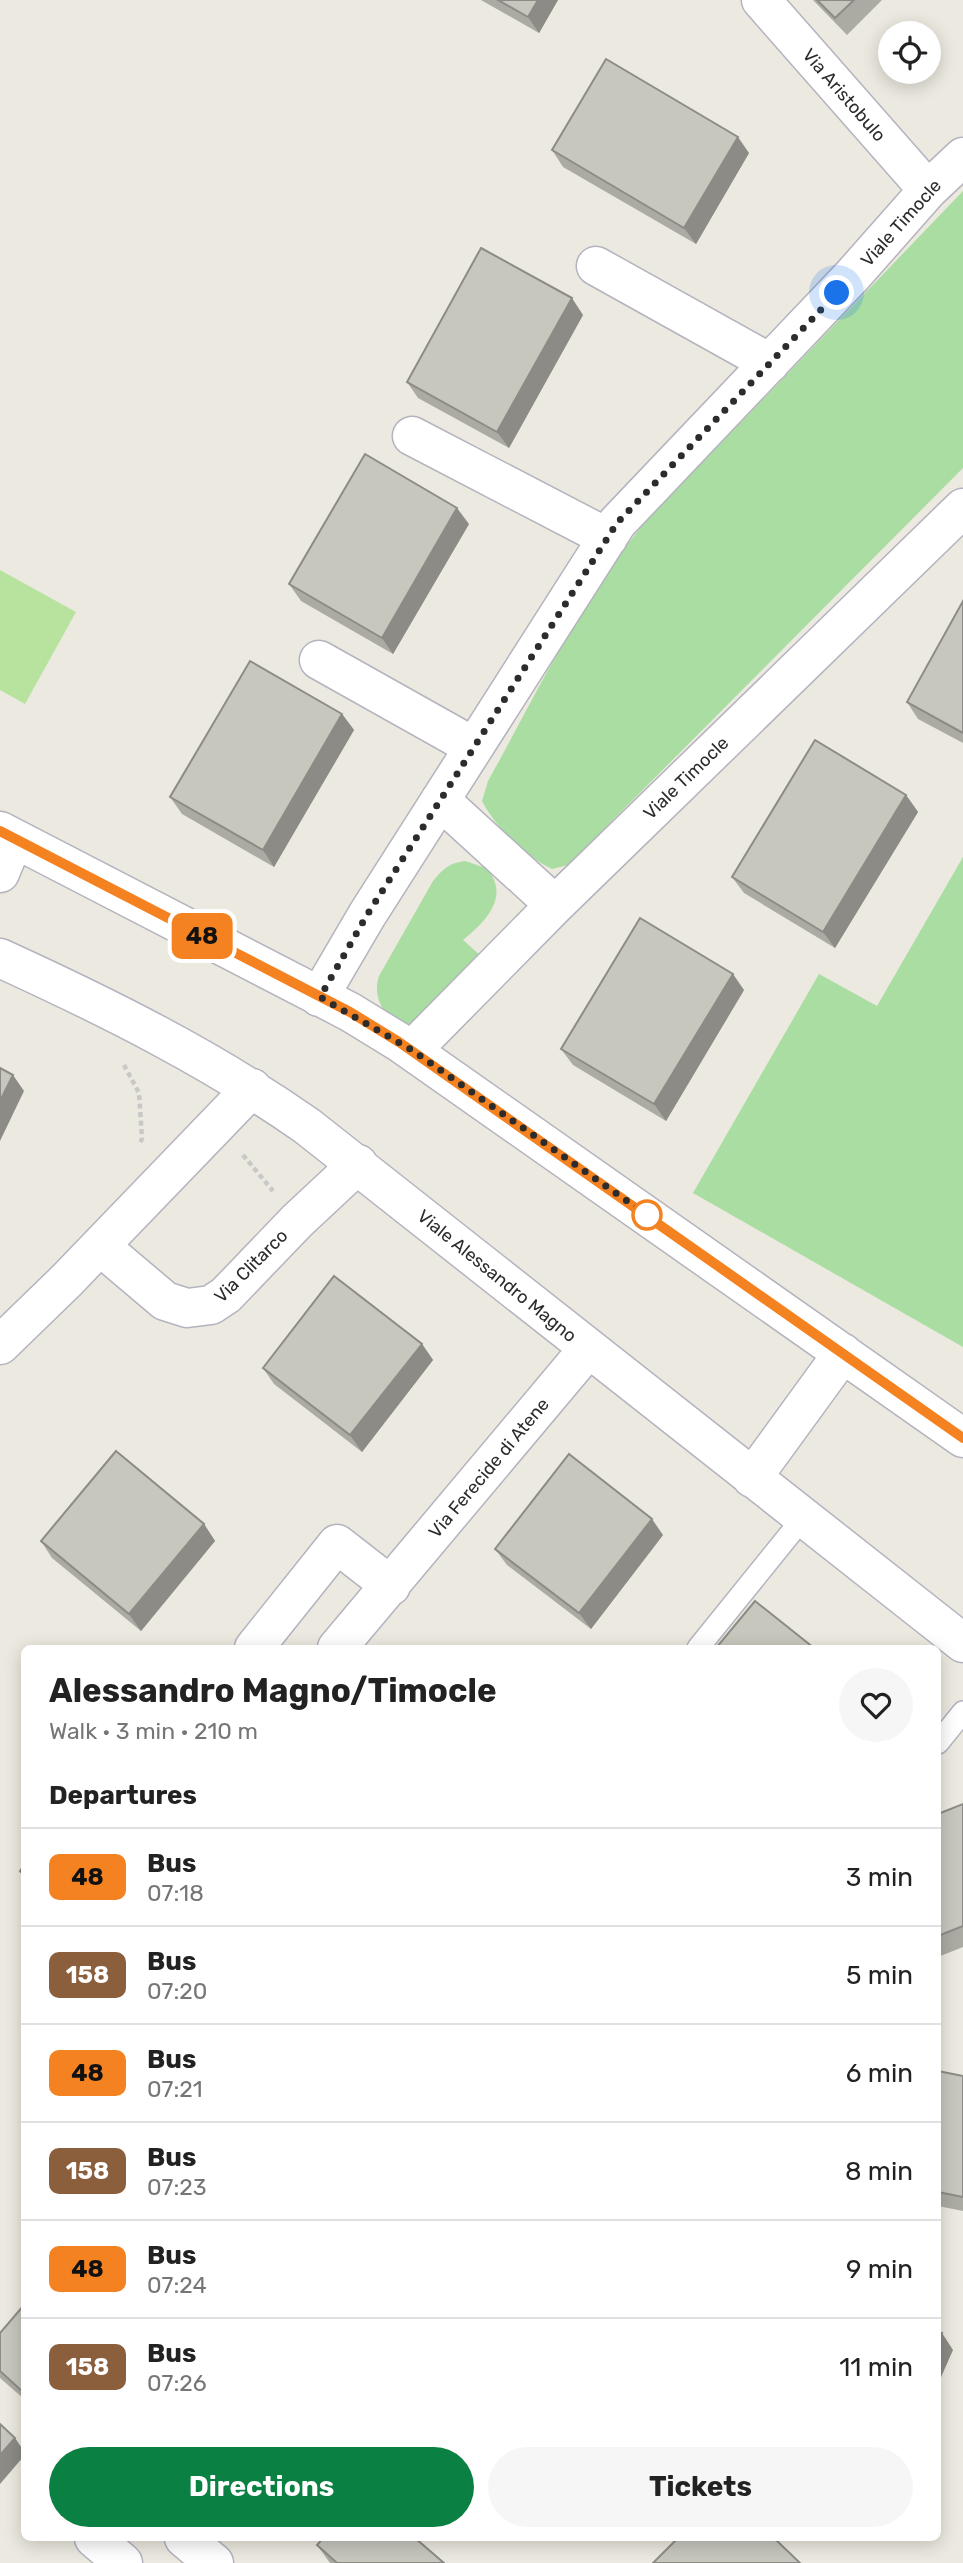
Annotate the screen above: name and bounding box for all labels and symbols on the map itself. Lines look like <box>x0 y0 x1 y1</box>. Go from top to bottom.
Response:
street label: Via Aristobulo <box>798 44 890 146</box>
street label: Viale Timocle <box>856 175 946 271</box>
your location <box>819 275 854 310</box>
street label: Viale Timocle <box>639 732 733 824</box>
line badge: 48 <box>170 913 234 959</box>
unlabelled marker <box>632 1200 662 1230</box>
street label: Viale Alessandro Magno <box>413 1205 581 1347</box>
street label: Via Clitarco <box>210 1225 292 1307</box>
street label: Via Ferecide di Atene <box>424 1394 554 1542</box>

